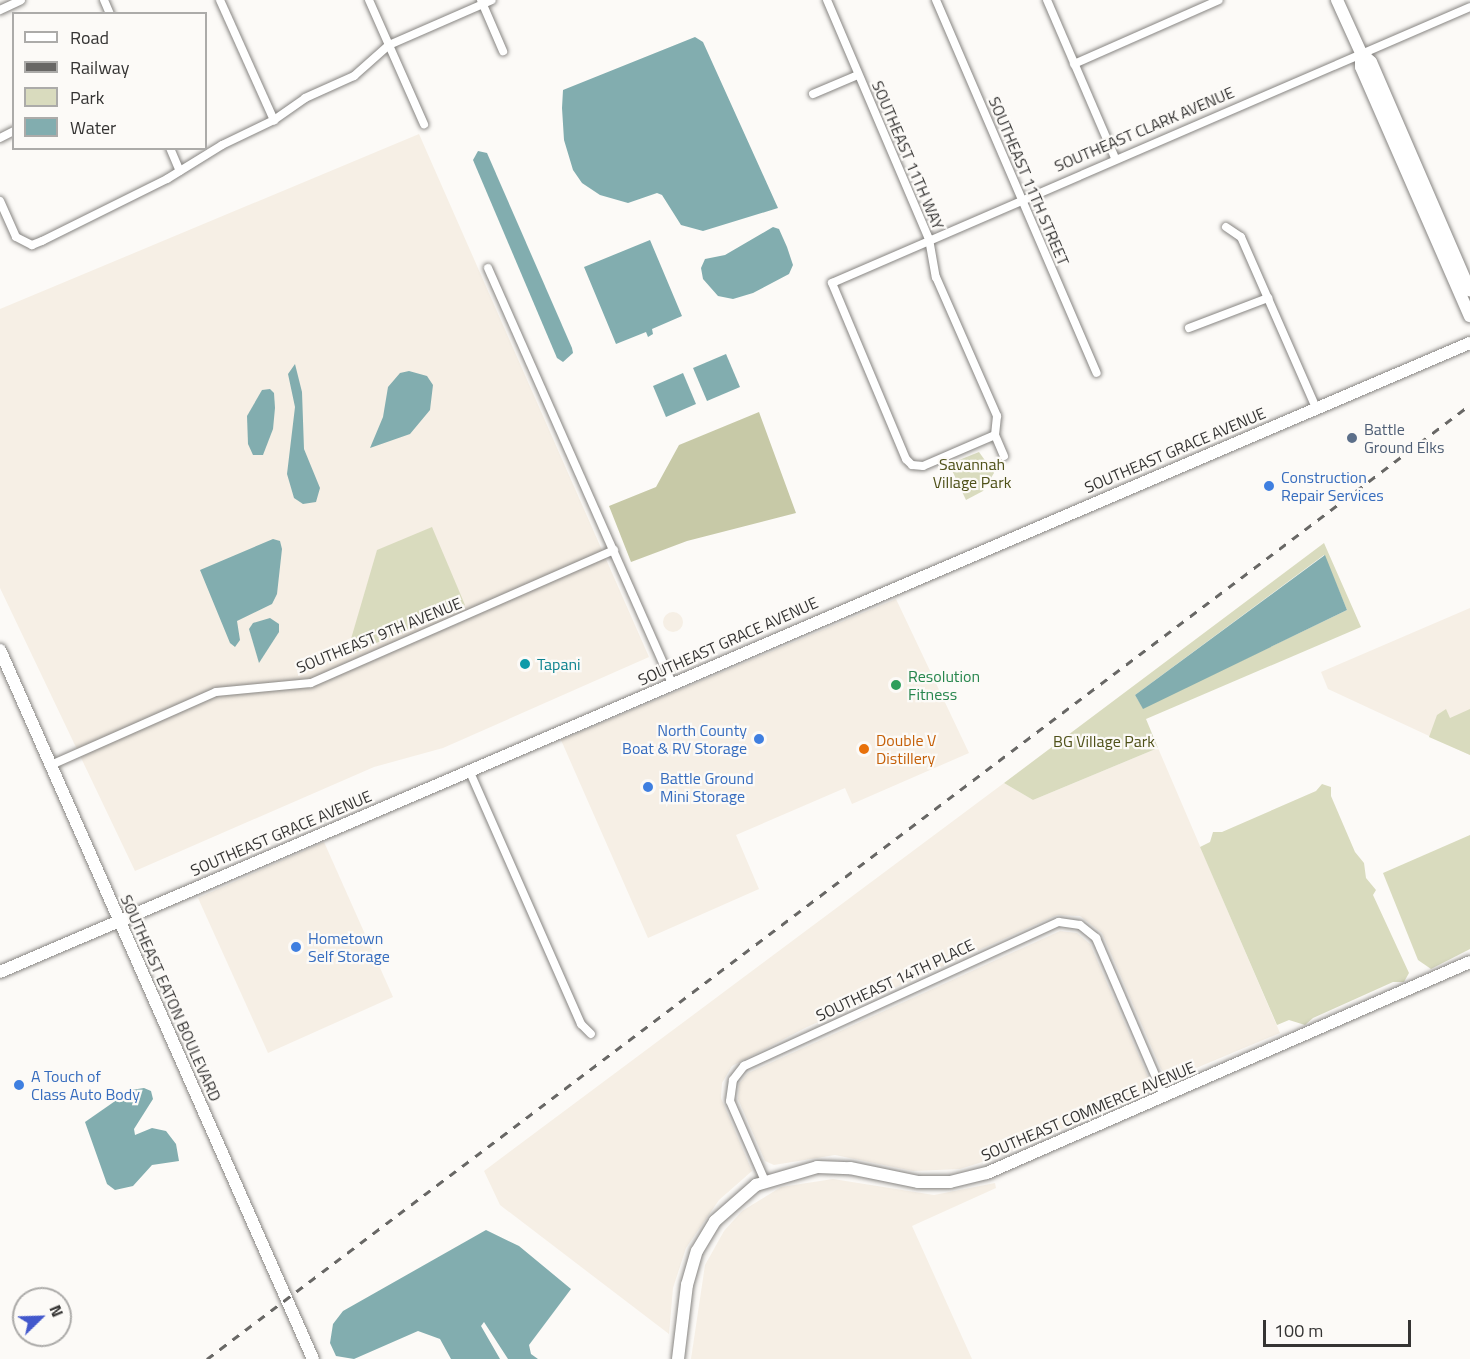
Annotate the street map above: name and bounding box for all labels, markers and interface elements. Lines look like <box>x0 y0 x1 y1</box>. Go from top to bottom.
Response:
legend <box>12 12 207 150</box>
text: Road <box>70 24 109 51</box>
text: Railway <box>70 54 129 81</box>
street label: SOUTHEAST 11TH WAY <box>868 78 948 232</box>
street label: SOUTHEAST CLARK AVENUE <box>1051 82 1237 176</box>
text: Park <box>70 84 104 111</box>
street label: SOUTHEAST 11TH STREET <box>985 94 1073 268</box>
text: Water <box>70 114 116 141</box>
street label: SOUTHEAST GRACE AVENUE <box>1082 403 1268 497</box>
place label: Battle Ground Elks <box>1364 419 1444 457</box>
marker: Battle Ground Elks <box>1345 431 1359 445</box>
park label: Savannah Village Park <box>933 454 1011 492</box>
place label: Construction Repair Services <box>1281 467 1384 505</box>
marker: Construction Repair Services <box>1262 479 1276 493</box>
street label: SOUTHEAST 9TH AVENUE <box>294 593 464 677</box>
street label: SOUTHEAST GRACE AVENUE <box>635 593 821 689</box>
place label: Tapani <box>537 654 581 674</box>
marker: Tapani <box>518 657 532 671</box>
place label: Resolution Fitness <box>908 666 980 704</box>
marker: Resolution Fitness <box>889 678 903 692</box>
place label: North County Boat & RV Storage <box>622 720 747 758</box>
place label: Double V Distillery <box>876 730 936 768</box>
park label: BG Village Park <box>1053 731 1155 751</box>
marker: North County Boat & RV Storage <box>752 732 766 746</box>
marker: Double V Distillery <box>857 742 871 756</box>
place label: Battle Ground Mini Storage <box>660 768 754 806</box>
marker: Battle Ground Mini Storage <box>641 780 655 794</box>
street label: SOUTHEAST GRACE AVENUE <box>188 786 374 880</box>
street label: SOUTHEAST EATON BOULEVARD <box>117 892 225 1104</box>
place label: Hometown Self Storage <box>308 928 390 966</box>
street label: SOUTHEAST 14TH PLACE <box>813 935 977 1025</box>
marker: Hometown Self Storage <box>289 940 303 954</box>
street label: SOUTHEAST COMMERCE AVENUE <box>978 1057 1198 1165</box>
place label: A Touch of Class Auto Body <box>31 1066 140 1104</box>
marker: A Touch of Class Auto Body <box>12 1078 26 1092</box>
north arrow <box>12 1287 72 1347</box>
text: N <box>44 1301 70 1321</box>
scale bar <box>1266 1308 1414 1346</box>
text: 100 m <box>1274 1317 1323 1344</box>

